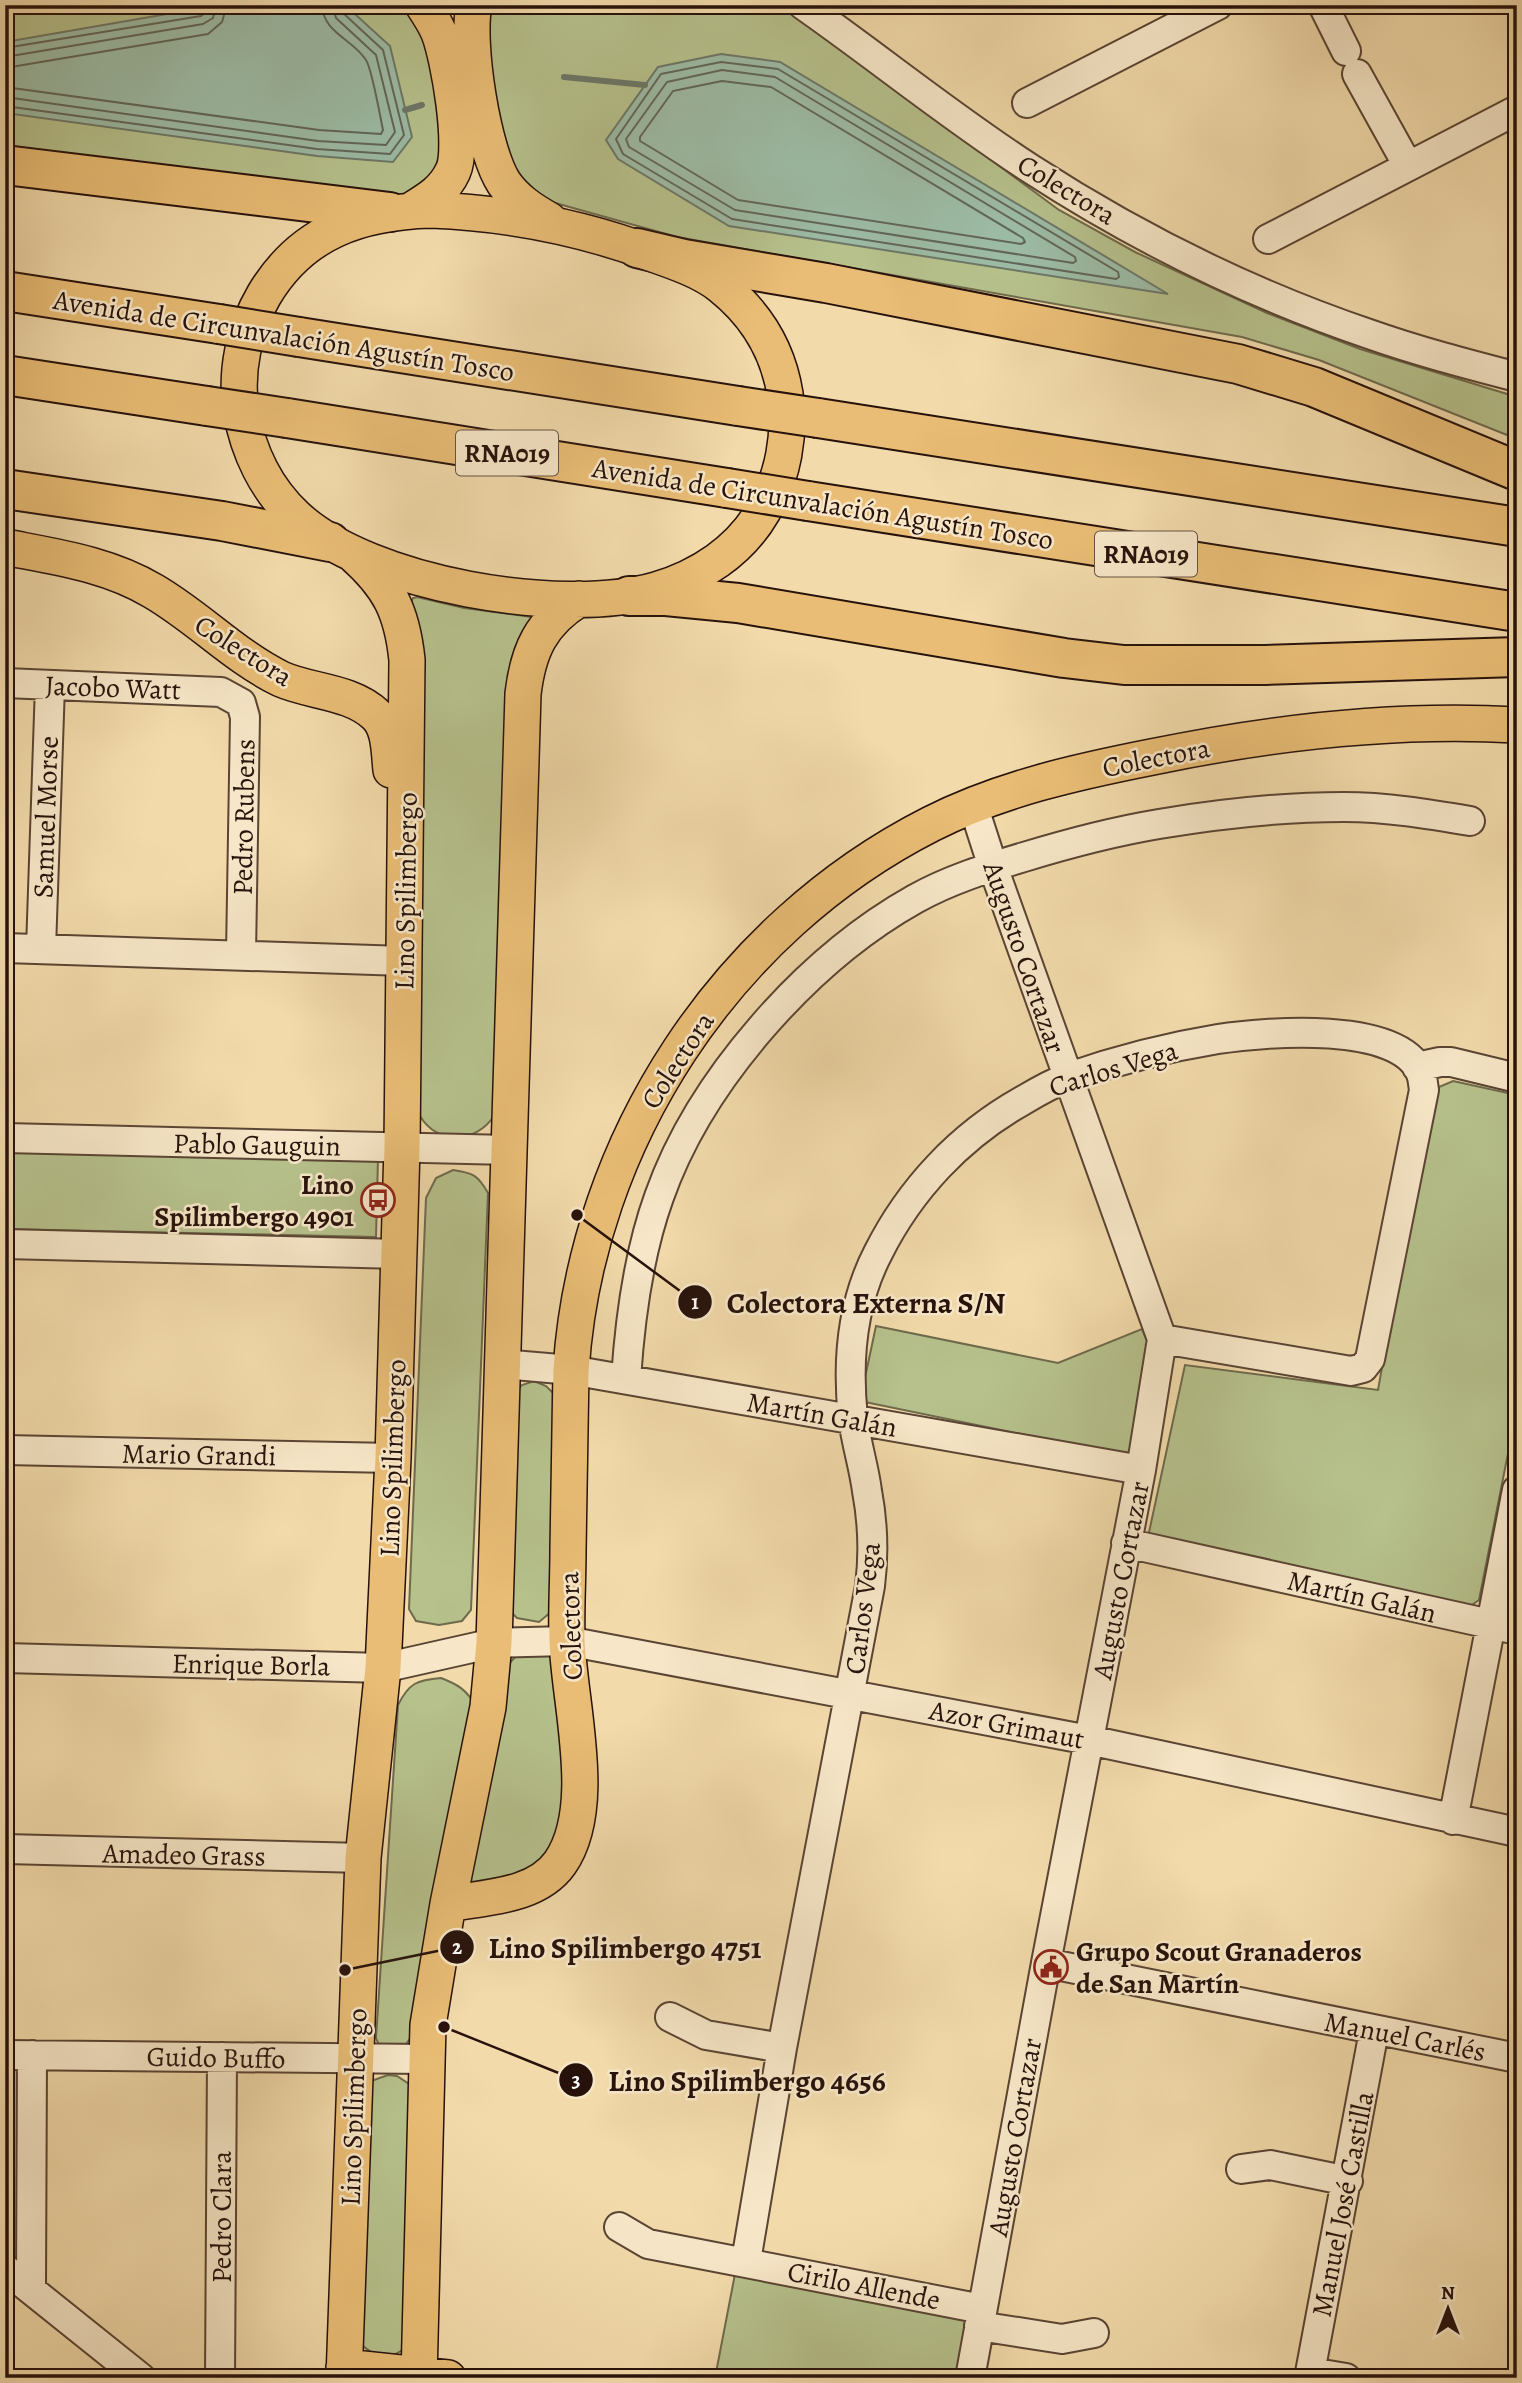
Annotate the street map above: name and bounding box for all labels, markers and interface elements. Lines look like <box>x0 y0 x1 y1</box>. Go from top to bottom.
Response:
street label: Colectora <box>1010 146 1123 234</box>
street label: Avenida de Circunvalación Agustín Tosco <box>50 281 517 391</box>
road number: RNA019 <box>456 430 558 475</box>
street label: Avenida de Circunvalación Agustín Tosco <box>589 449 1056 559</box>
road number: RNA019 <box>1095 532 1197 576</box>
street label: Colectora <box>187 606 300 696</box>
street label: Jacobo Watt <box>44 667 182 709</box>
street label: Colectora <box>1099 729 1213 787</box>
street label: Samuel Morse <box>24 735 68 899</box>
street label: Pedro Rubens <box>224 738 264 896</box>
street label: Lino Spilimbergo <box>385 792 427 990</box>
street label: Augusto Cortazar <box>973 855 1075 1059</box>
street label: Colectora <box>632 1005 723 1117</box>
street label: Carlos Vega <box>1044 1031 1182 1107</box>
street label: Pablo Gauguin <box>173 1125 341 1165</box>
place label: Lino Spilimbergo 4901 <box>154 1166 354 1236</box>
bus stop icon: Lino Spilimbergo 4901 <box>359 1181 397 1219</box>
callout: Colectora Externa S/N <box>677 1277 1019 1328</box>
text: Colectora Externa S/N <box>727 1283 1006 1323</box>
text: 1 <box>691 1288 699 1316</box>
street label: Lino Spilimbergo <box>371 1358 415 1558</box>
street label: Martín Galán <box>744 1383 900 1447</box>
street label: Mario Grandi <box>121 1435 277 1475</box>
street label: Augusto Cortazar <box>1083 1478 1159 1683</box>
street label: Carlos Vega <box>836 1540 890 1676</box>
street label: Martín Galán <box>1283 1561 1440 1633</box>
street label: Colectora <box>550 1571 592 1681</box>
street label: Enrique Borla <box>171 1645 330 1685</box>
street label: Azor Grimaut <box>925 1691 1087 1759</box>
street label: Amadeo Grass <box>101 1835 266 1875</box>
callout: Lino Spilimbergo 4751 <box>439 1922 775 1973</box>
text: Lino Spilimbergo 4751 <box>489 1928 762 1968</box>
text: 2 <box>452 1933 462 1961</box>
place label: Grupo Scout Granaderos de San Martín <box>1076 1933 1362 2003</box>
public building icon: Grupo Scout Granaderos de San Martín <box>1032 1948 1070 1986</box>
street label: Manuel Carlés <box>1321 2003 1489 2071</box>
street label: Lino Spilimbergo <box>332 2007 376 2207</box>
street label: Augusto Cortazar <box>979 2035 1051 2240</box>
street label: Guido Buffo <box>146 2038 286 2078</box>
callout: Lino Spilimbergo 4656 <box>559 2055 899 2106</box>
text: Lino Spilimbergo 4656 <box>608 2061 886 2101</box>
text: 3 <box>571 2066 581 2094</box>
street label: Manuel José Castilla <box>1302 2088 1383 2320</box>
street label: Pedro Clara <box>203 2151 241 2283</box>
street label: Cirilo Allende <box>784 2253 943 2319</box>
north arrow <box>1414 2274 1484 2344</box>
text: N <box>1441 2280 1455 2306</box>

